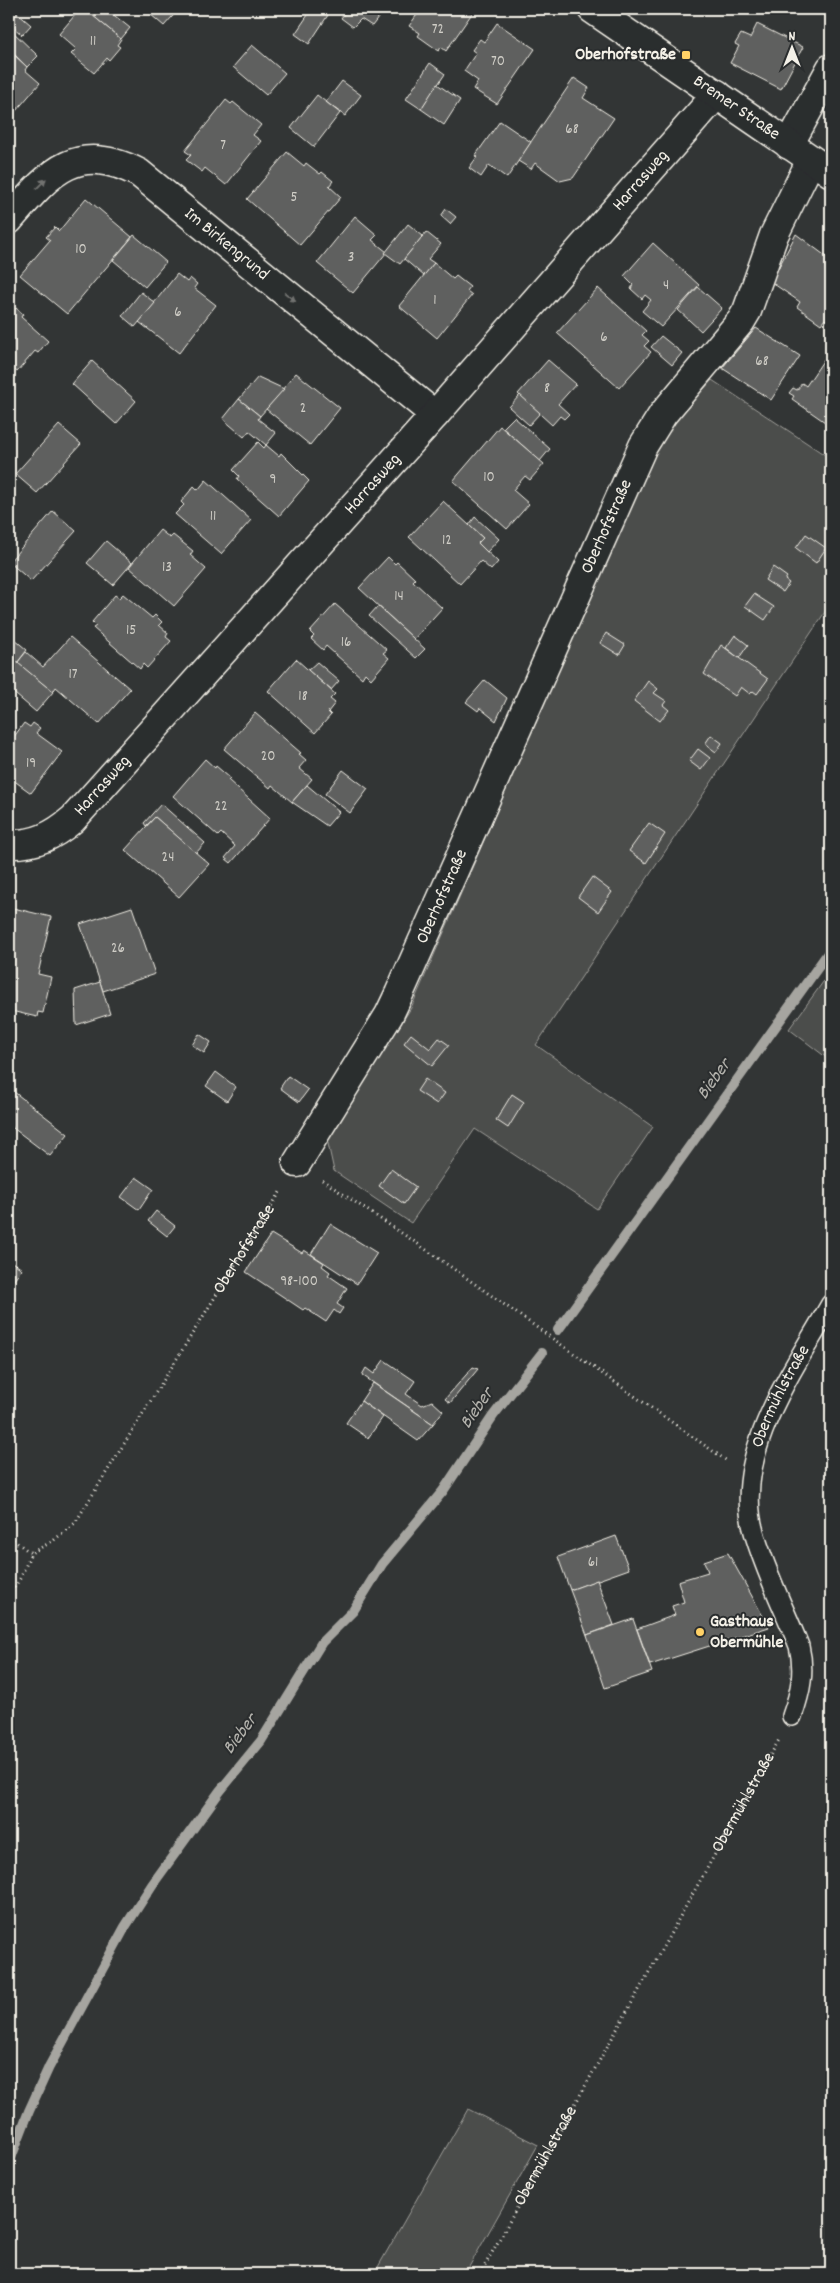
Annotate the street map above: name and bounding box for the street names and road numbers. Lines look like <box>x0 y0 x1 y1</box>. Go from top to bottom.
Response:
street label: Bremer Straße <box>688 69 785 147</box>
street label: Harrasweg <box>607 144 675 217</box>
street label: Im Birkengrund <box>178 202 274 287</box>
street label: Harrasweg <box>339 448 407 520</box>
street label: Oberhofstraße <box>575 475 639 578</box>
street label: Harrasweg <box>68 750 137 822</box>
street label: Oberhofstraße <box>410 845 474 948</box>
street label: Oberhofstraße <box>207 1200 282 1299</box>
street label: Obermühlstraße <box>746 1341 817 1451</box>
street label: Obermühlstraße <box>706 1748 782 1857</box>
street label: Obermühlstraße <box>508 2101 584 2211</box>

